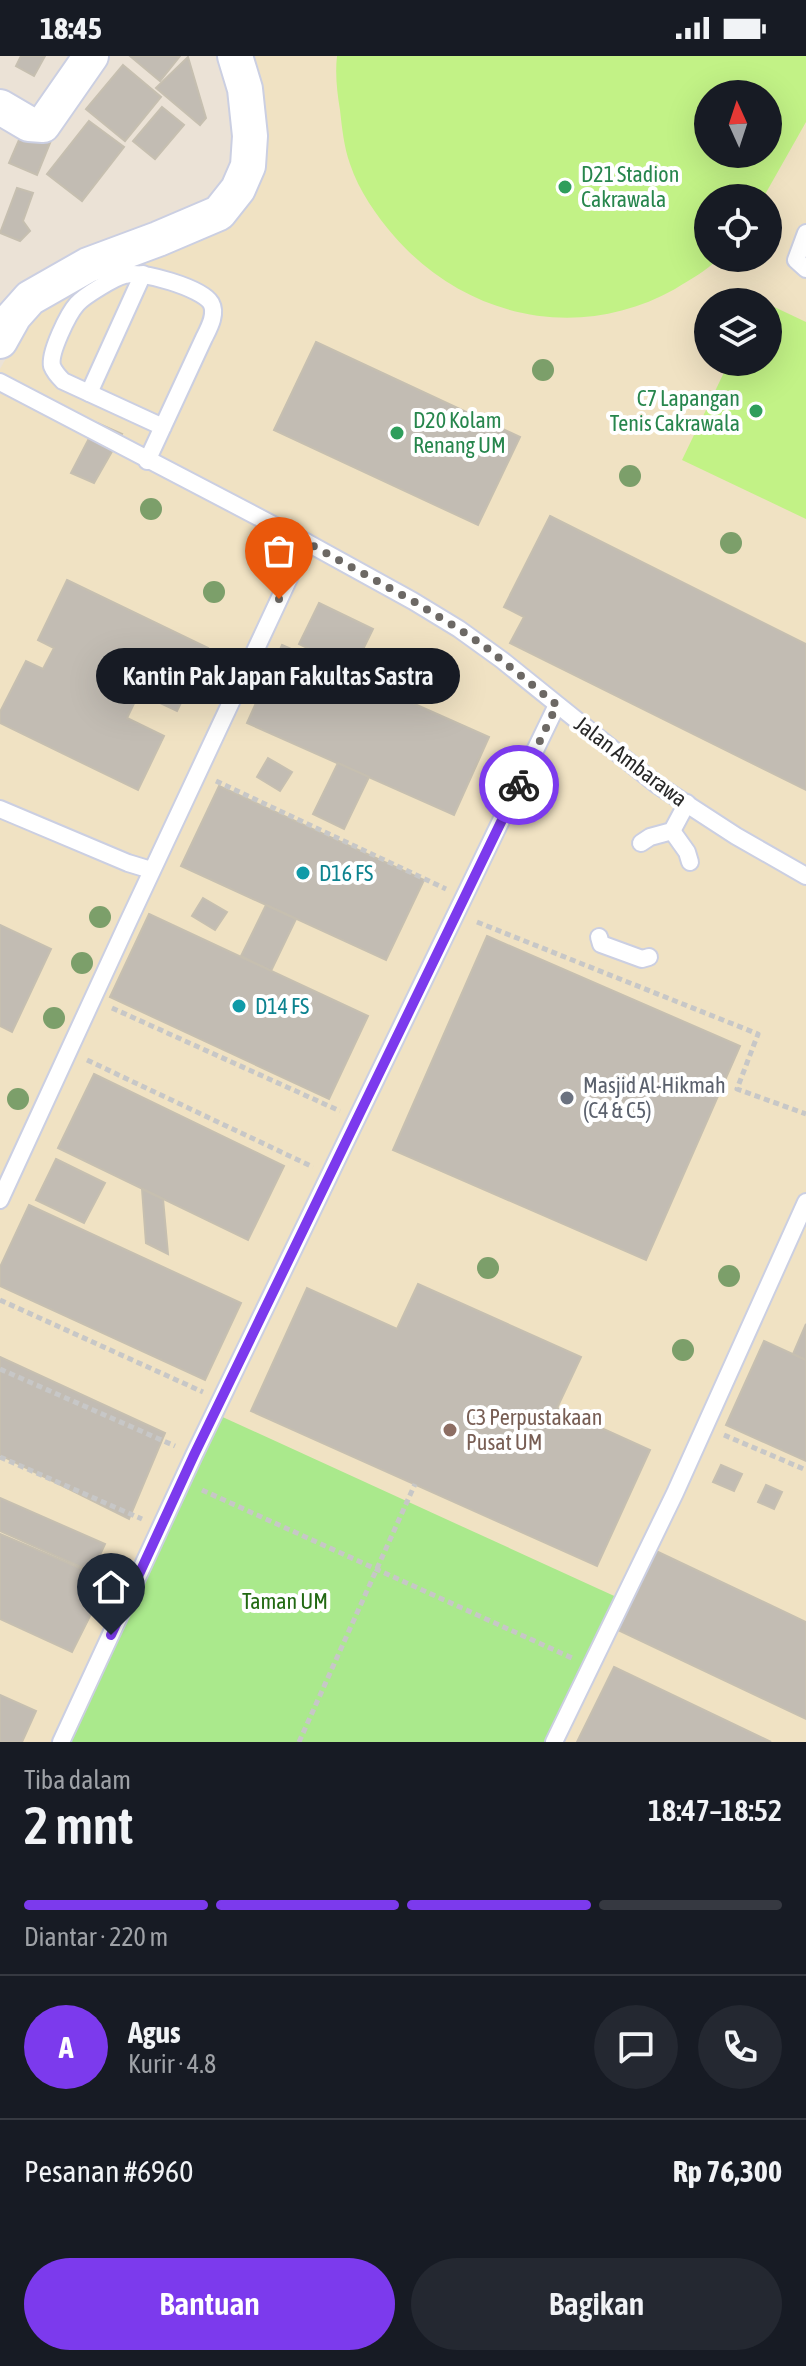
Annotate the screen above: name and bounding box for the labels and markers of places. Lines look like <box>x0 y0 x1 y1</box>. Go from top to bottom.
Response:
place label: D21 Stadion Cakrawala <box>581 161 679 212</box>
marker: D21 Stadion Cakrawala <box>556 178 574 196</box>
place label: C7 Lapangan Tenis Cakrawala <box>610 385 740 436</box>
marker: C7 Lapangan Tenis Cakrawala <box>747 402 765 420</box>
place label: D20 Kolam Renang UM <box>413 407 506 458</box>
marker: D20 Kolam Renang UM <box>388 424 406 442</box>
pin <box>245 517 313 599</box>
callout: Kantin Pak Japan Fakultas Sastra <box>97 647 461 703</box>
place label: D16 FS <box>319 860 373 886</box>
marker: D16 FS <box>294 864 312 882</box>
place label: D14 FS <box>255 993 309 1019</box>
marker: D14 FS <box>230 997 248 1015</box>
place label: Masjid Al-Hikmah (C4 & C5) <box>583 1072 726 1123</box>
marker: Masjid Al-Hikmah (C4 & C5) <box>558 1089 576 1107</box>
place label: C3 Perpustakaan Pusat UM <box>466 1404 603 1455</box>
marker: C3 Perpustakaan Pusat UM <box>441 1421 459 1439</box>
pin <box>77 1553 145 1635</box>

